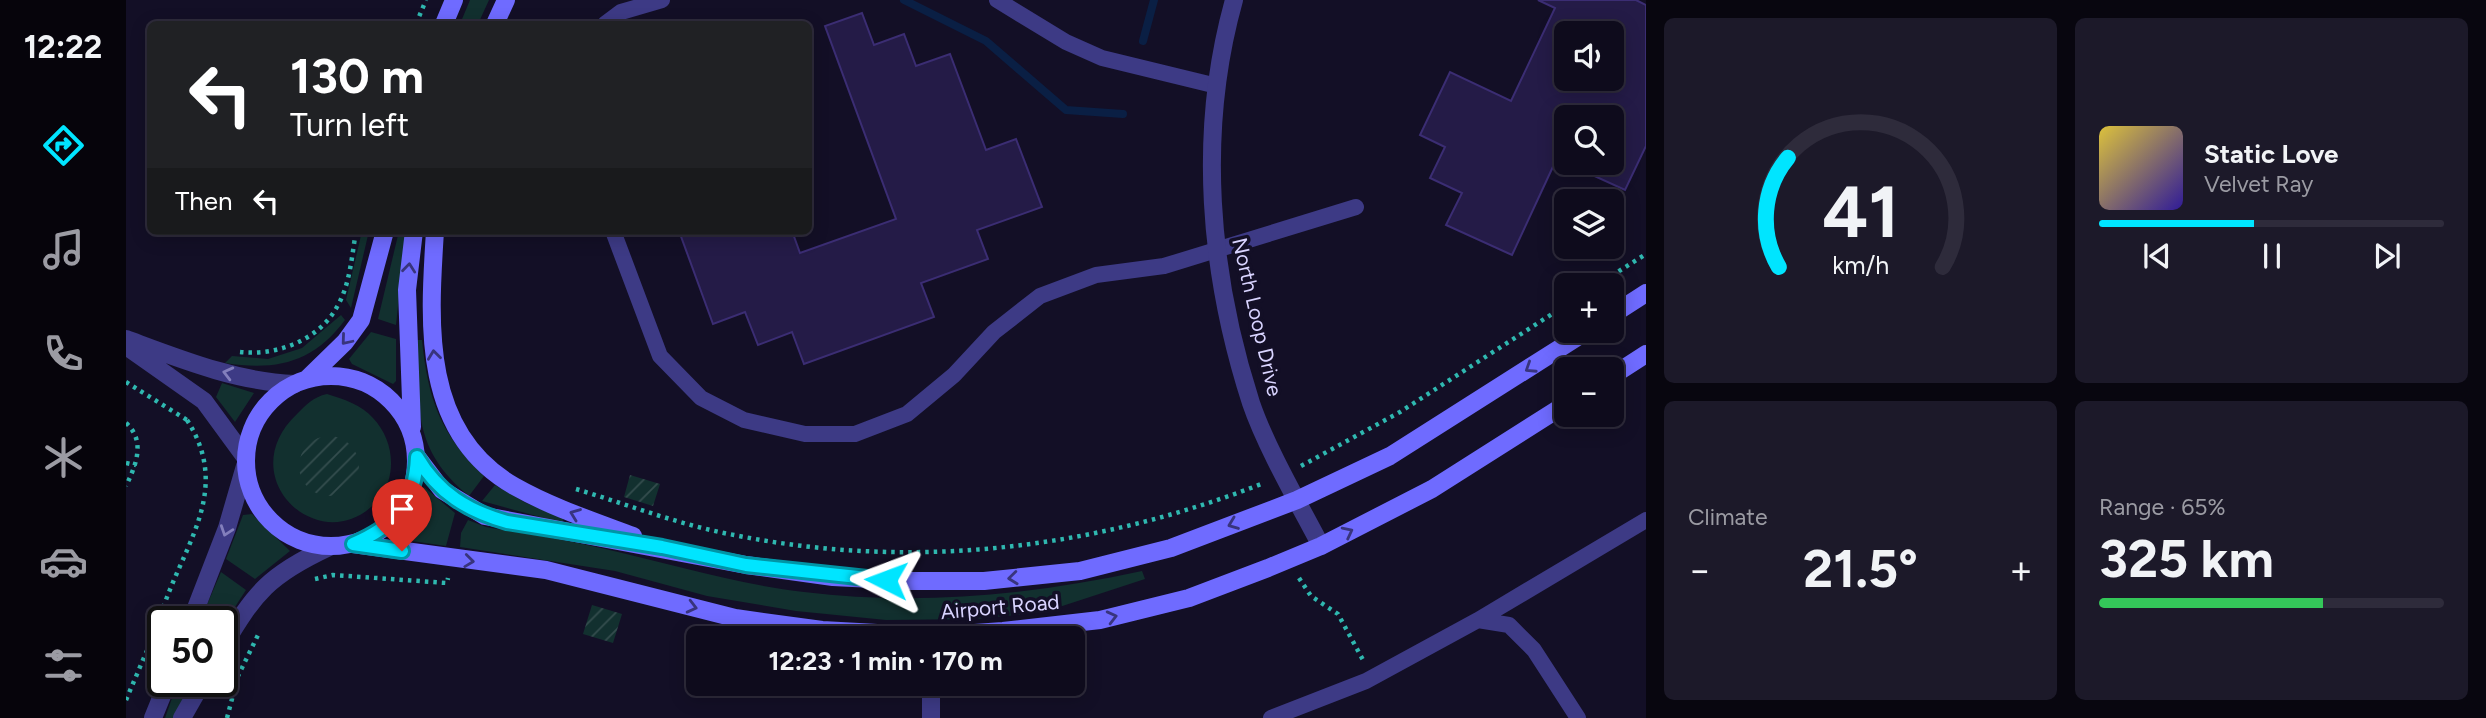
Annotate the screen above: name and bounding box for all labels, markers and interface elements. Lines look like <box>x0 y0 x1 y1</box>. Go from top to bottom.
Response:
map controls <box>1554 21 1624 427</box>
button: sound <box>1554 21 1624 91</box>
text: 12:22 <box>24 28 102 66</box>
text: 130 m <box>290 46 424 105</box>
icon: left <box>175 49 266 140</box>
button: search <box>1554 105 1624 175</box>
text: Turn left <box>290 106 409 144</box>
icon: directions <box>39 121 88 170</box>
text: Static Love <box>2204 138 2338 170</box>
text: 41 <box>1822 168 1899 255</box>
text: Velvet Ray <box>2204 170 2313 198</box>
icon: left <box>247 182 285 220</box>
text: Then <box>175 185 233 217</box>
button: layers <box>1554 189 1624 259</box>
icon: music <box>39 225 88 274</box>
street label: North Loop Drive <box>1227 235 1288 399</box>
icon: previous <box>2138 237 2176 275</box>
icon: pause <box>2253 237 2291 275</box>
icon: next <box>2368 237 2406 275</box>
text: km/h <box>1832 250 1889 280</box>
one-way arrow <box>401 262 416 273</box>
button: + <box>1554 273 1624 343</box>
icon: phone <box>39 329 88 378</box>
one-way arrow <box>342 331 354 344</box>
one-way arrow <box>426 349 441 361</box>
button: − <box>1554 357 1624 427</box>
one-way arrow <box>1524 359 1537 372</box>
one-way arrow <box>222 367 234 381</box>
icon: climate <box>39 433 88 482</box>
pin <box>372 479 432 551</box>
icon: arrive <box>383 490 421 528</box>
text: Range · 65% <box>2099 493 2226 521</box>
text: Climate <box>1688 503 1767 531</box>
one-way arrow <box>570 508 582 522</box>
one-way arrow <box>1228 516 1240 530</box>
one-way arrow <box>220 524 234 537</box>
one-way arrow <box>1341 527 1353 541</box>
text: 325 km <box>2099 528 2274 590</box>
icon: car <box>39 537 88 586</box>
text: 21.5° <box>1803 538 1918 600</box>
position arrow <box>849 543 923 617</box>
text: − <box>1688 547 1712 593</box>
text: + <box>2009 547 2033 593</box>
one-way arrow <box>464 553 475 568</box>
one-way arrow <box>1007 570 1018 585</box>
street label: Airport Road <box>939 589 1060 624</box>
one-way arrow <box>686 599 698 613</box>
speed limit sign: 50 <box>147 606 238 697</box>
one-way arrow <box>1106 611 1118 625</box>
icon: filters <box>39 641 88 690</box>
text: 12:23 · 1 min · 170 m <box>768 645 1003 677</box>

